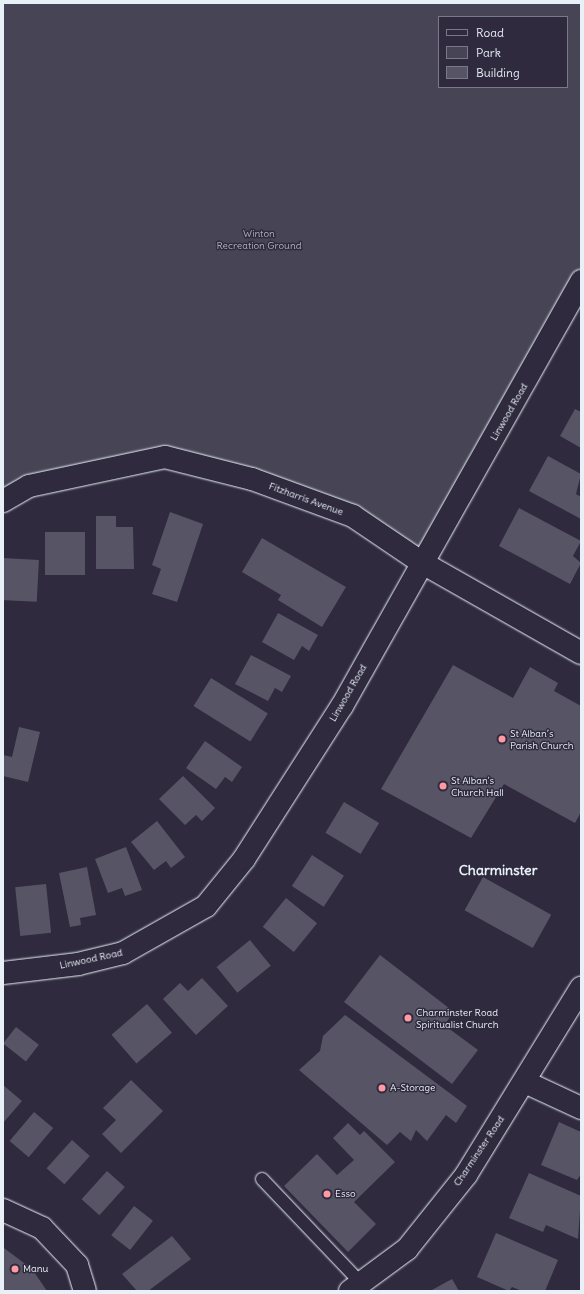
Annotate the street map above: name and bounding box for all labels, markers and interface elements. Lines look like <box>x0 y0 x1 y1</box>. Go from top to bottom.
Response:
legend <box>438 16 568 88</box>
text: Road <box>476 25 504 40</box>
text: Park <box>476 45 501 60</box>
text: Building <box>476 65 520 80</box>
park label: Winton Recreation Ground <box>216 227 302 250</box>
street label: Linwood Road <box>488 381 530 443</box>
street label: Fitzharris Avenue <box>267 480 345 518</box>
street label: Linwood Road <box>327 662 369 724</box>
place label: St Alban’s Parish Church <box>510 727 573 750</box>
marker: St Alban’s Parish Church <box>497 734 507 744</box>
place label: St Alban's Church Hall <box>451 774 504 798</box>
marker: St Alban's Church Hall <box>438 781 448 791</box>
district label: Charminster <box>459 862 537 878</box>
street label: Linwood Road <box>58 946 124 972</box>
place label: Charminster Road Spiritualist Church <box>416 1006 498 1030</box>
marker: Charminster Road Spiritualist Church <box>403 1013 413 1023</box>
place label: A-Storage <box>390 1082 435 1094</box>
marker: A-Storage <box>377 1083 387 1093</box>
street label: Charminster Road <box>451 1114 507 1188</box>
place label: Esso <box>335 1188 356 1200</box>
marker: Esso <box>322 1189 332 1199</box>
place label: Manu <box>23 1263 48 1275</box>
marker: Manu <box>10 1264 20 1274</box>

